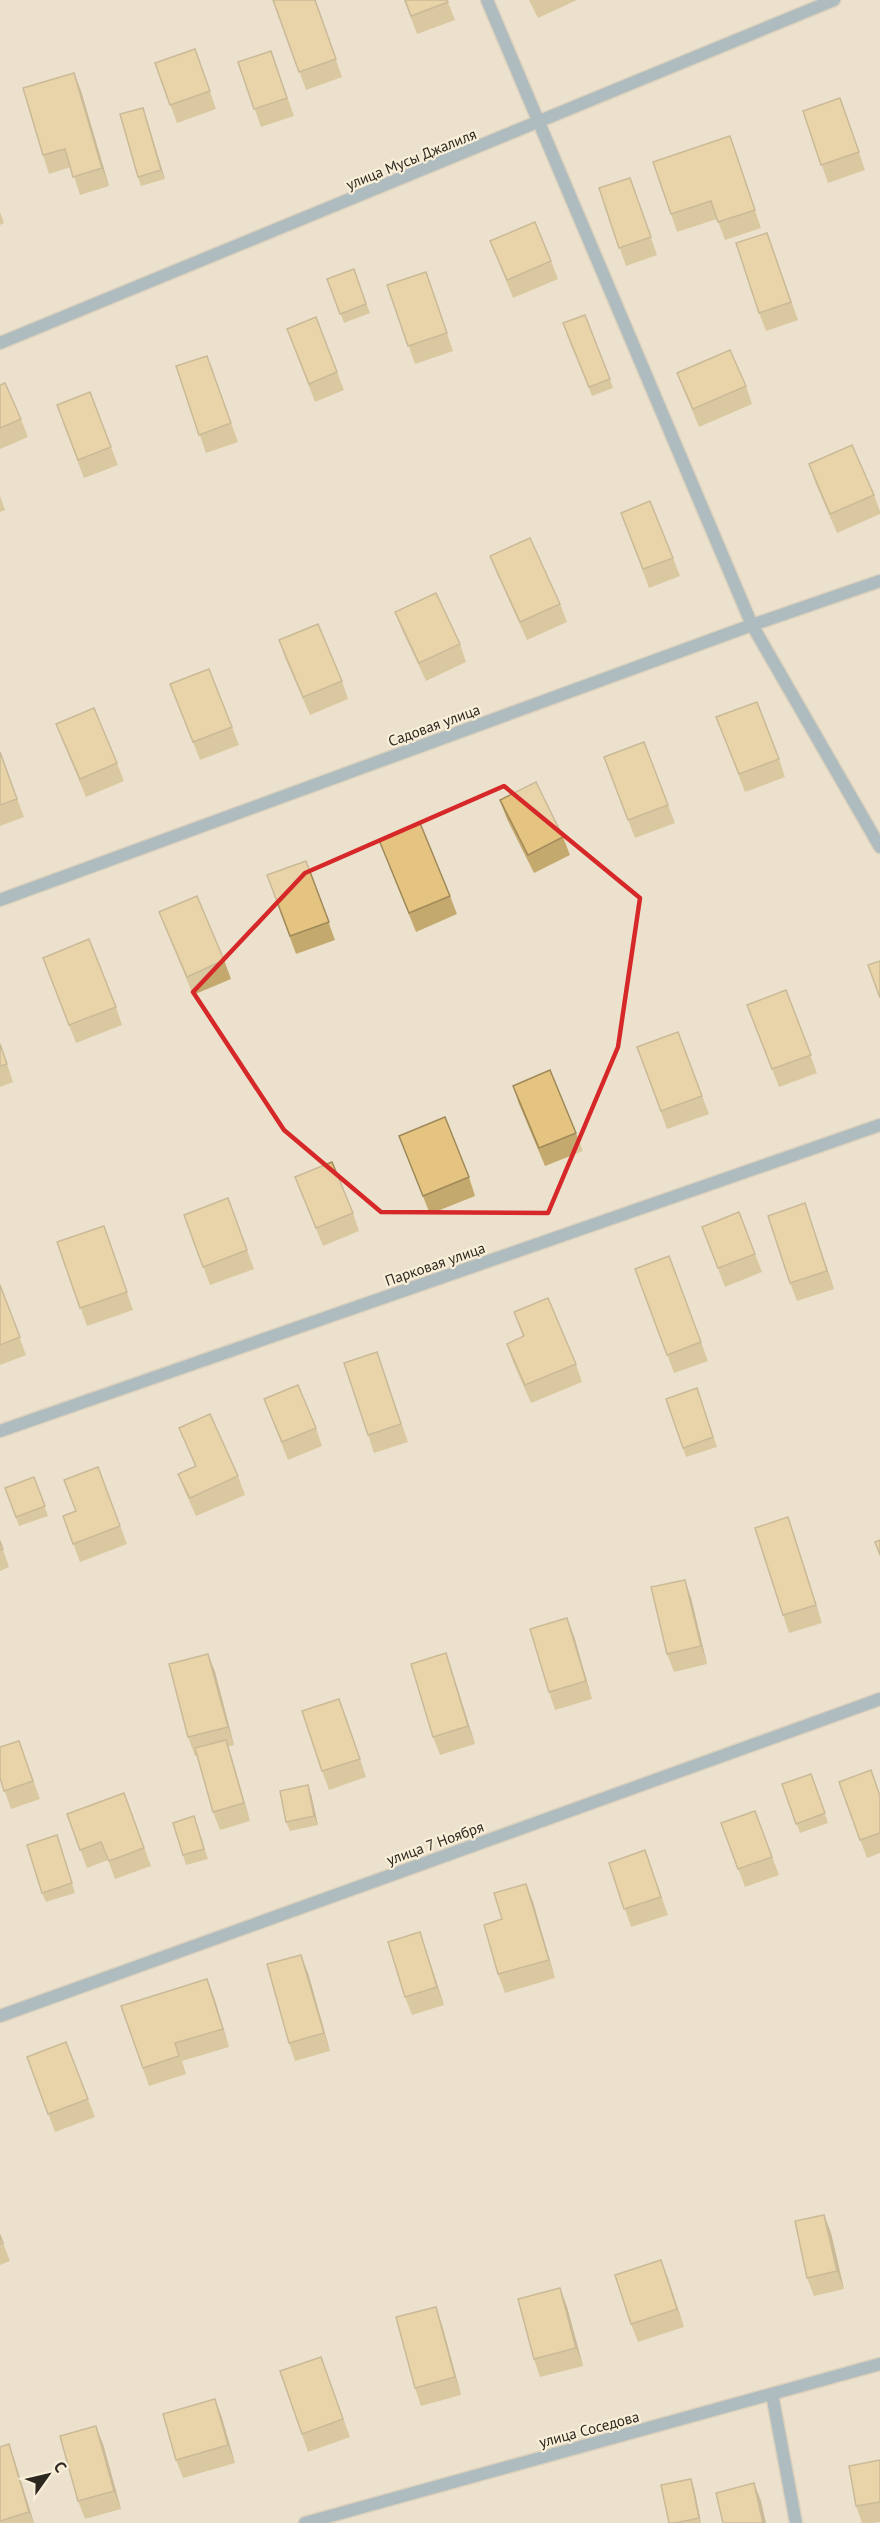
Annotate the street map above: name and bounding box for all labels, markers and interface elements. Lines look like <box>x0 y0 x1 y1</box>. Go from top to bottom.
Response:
street label: улица Мусы Джалиля <box>343 124 479 194</box>
street label: Садовая улица <box>385 700 483 750</box>
street label: Парковая улица <box>382 1238 488 1290</box>
street label: улица 7 Ноября <box>384 1817 486 1869</box>
street label: улица Соседова <box>537 2406 641 2452</box>
north arrow <box>18 2445 78 2505</box>
text: С <box>50 2457 71 2476</box>

